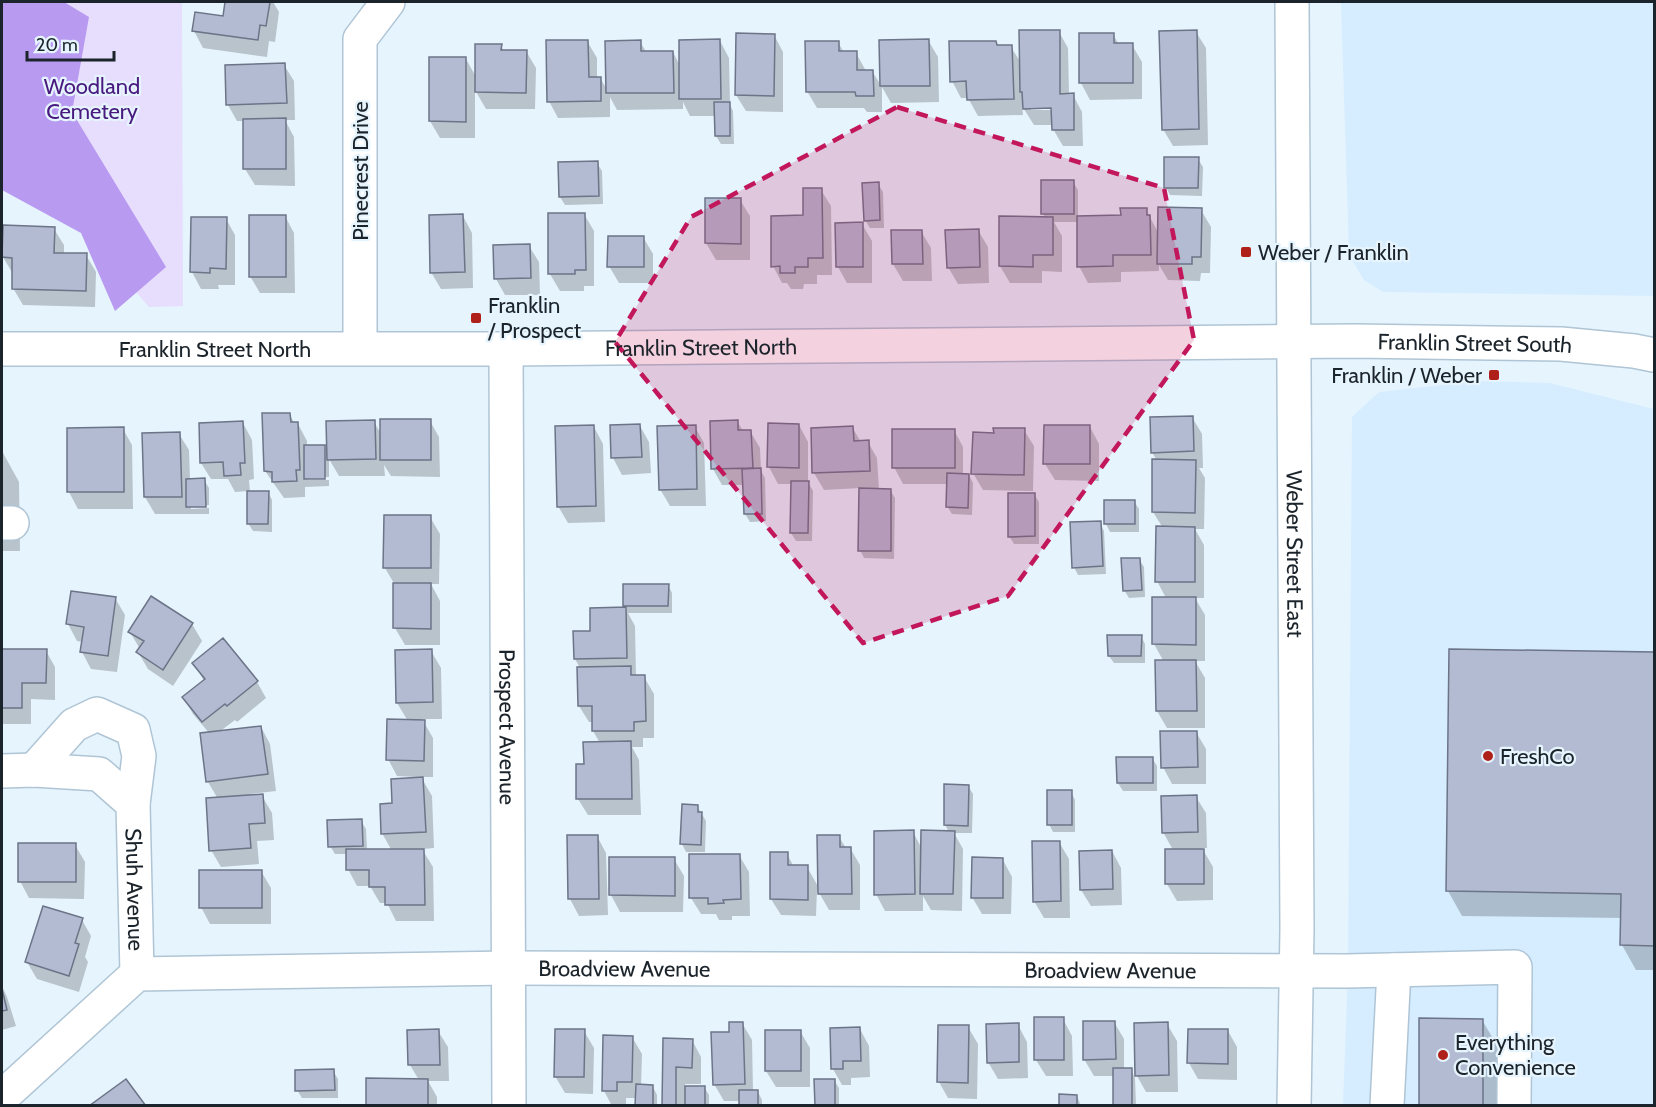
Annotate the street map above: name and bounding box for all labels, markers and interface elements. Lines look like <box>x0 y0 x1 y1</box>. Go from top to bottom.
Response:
scale bar <box>27 24 114 62</box>
text: 20 m <box>36 34 78 56</box>
park label: Woodland Cemetery <box>44 73 140 125</box>
street label: Pinecrest Drive <box>347 101 374 241</box>
place label: Weber / Franklin <box>1258 239 1409 266</box>
marker: Weber / Franklin <box>1239 245 1253 259</box>
place label: Franklin / Prospect <box>487 292 582 344</box>
marker: Franklin / Prospect <box>469 311 483 325</box>
street label: Franklin Street South <box>1377 328 1573 359</box>
street label: Franklin Street North <box>605 333 797 362</box>
street label: Franklin Street North <box>119 336 311 363</box>
place label: Franklin / Weber <box>1331 362 1482 389</box>
marker: Franklin / Weber <box>1487 368 1501 382</box>
street label: Weber Street East <box>1281 470 1309 638</box>
street label: Prospect Avenue <box>494 649 521 805</box>
place label: FreshCo <box>1500 743 1575 770</box>
marker: FreshCo <box>1481 749 1495 763</box>
street label: Shuh Avenue <box>120 828 150 951</box>
street label: Broadview Avenue <box>538 955 710 982</box>
street label: Broadview Avenue <box>1024 956 1196 984</box>
place label: Everything Convenience <box>1455 1029 1576 1081</box>
marker: Everything Convenience <box>1436 1048 1450 1062</box>

